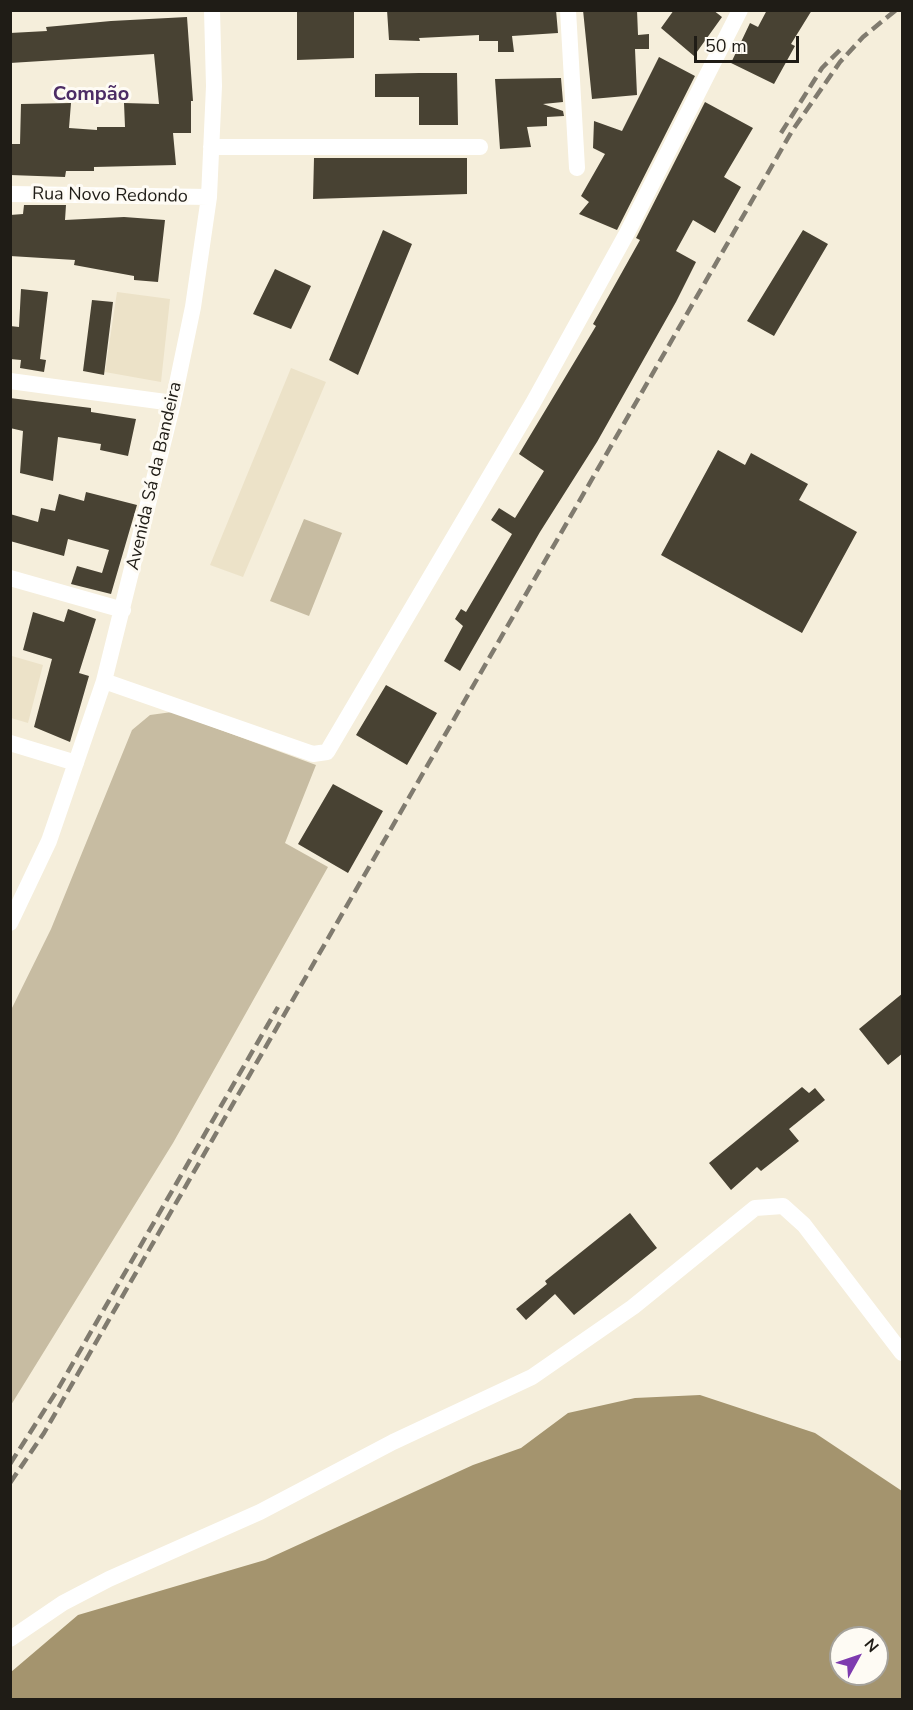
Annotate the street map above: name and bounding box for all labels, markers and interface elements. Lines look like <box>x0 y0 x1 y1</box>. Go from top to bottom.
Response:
scale bar <box>697 24 802 62</box>
text: 50 m <box>705 34 747 58</box>
district label: Compão <box>53 83 129 107</box>
street label: Rua Novo Redondo <box>32 184 188 208</box>
street label: Avenida Sá da Bandeira <box>123 380 187 572</box>
north arrow <box>829 1626 889 1686</box>
text: N <box>859 1634 884 1657</box>

